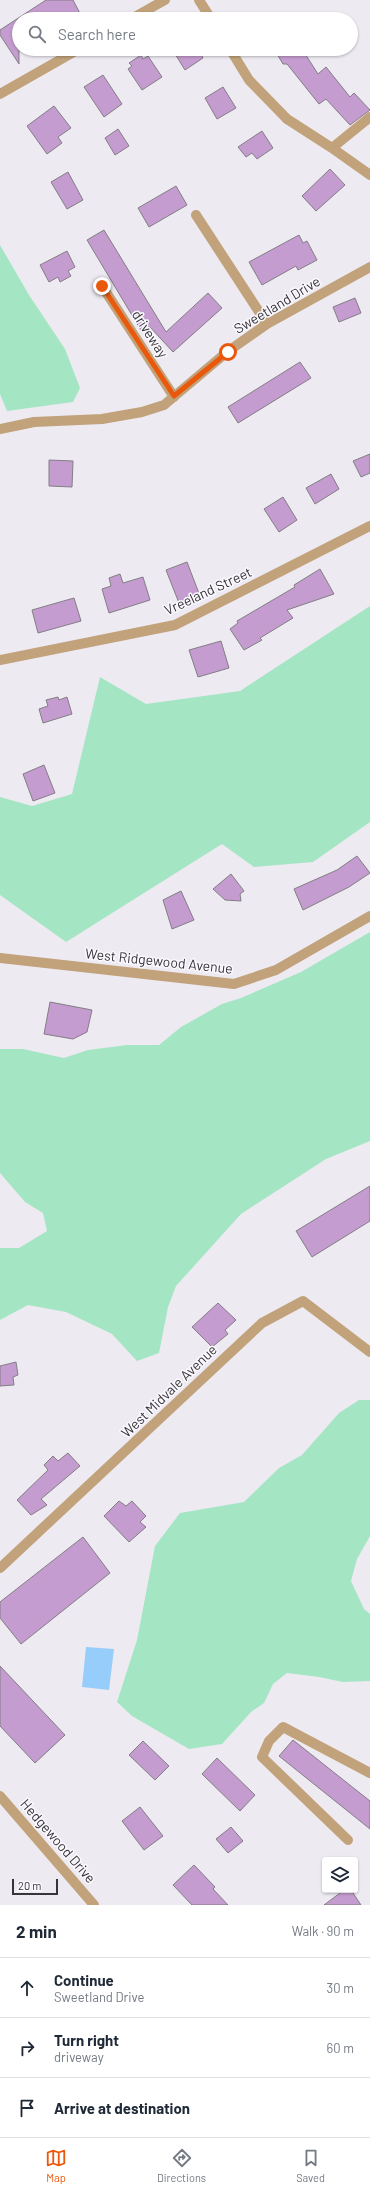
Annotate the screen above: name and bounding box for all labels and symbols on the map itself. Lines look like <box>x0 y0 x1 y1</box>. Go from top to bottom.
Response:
street label: Sweetland Drive <box>231 272 323 337</box>
route end <box>93 277 111 295</box>
street label: driveway <box>129 307 172 361</box>
route start <box>219 343 237 361</box>
street label: Vreeland Street <box>161 563 254 618</box>
street label: West Ridgewood Avenue <box>84 944 234 977</box>
street label: West Midvale Avenue <box>117 1341 220 1441</box>
street label: Hedgewood Drive <box>17 1795 99 1886</box>
scale bar <box>12 1877 58 1896</box>

